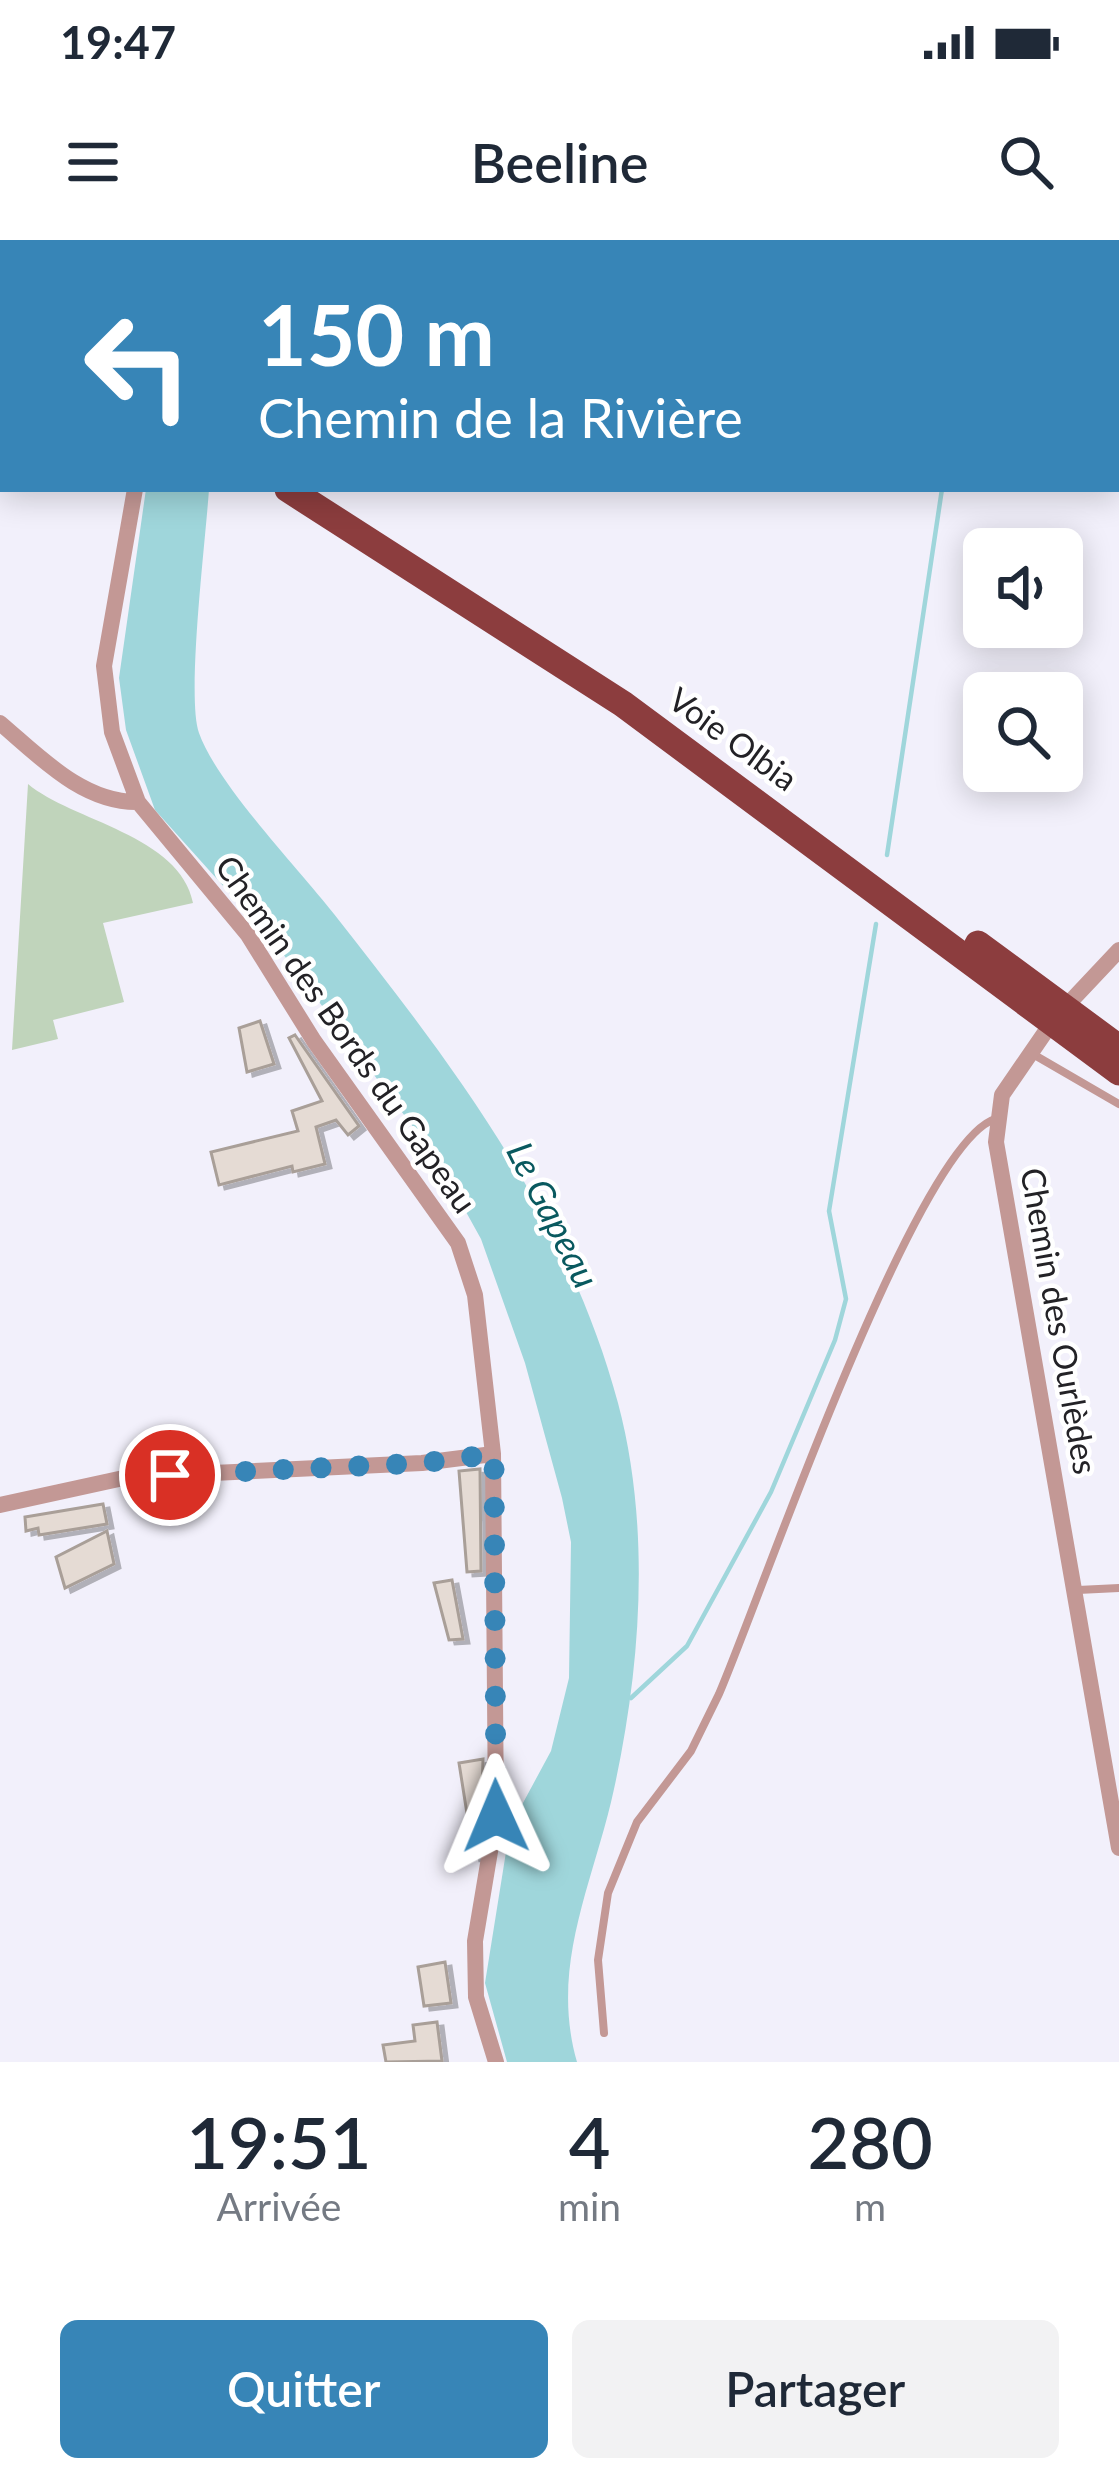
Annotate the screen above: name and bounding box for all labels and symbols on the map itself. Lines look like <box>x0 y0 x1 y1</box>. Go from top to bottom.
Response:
street label: Voie Olbia <box>662 678 806 798</box>
street label: Chemin des Bords du Gapeau <box>208 847 486 1220</box>
water label: Le Gapeau <box>498 1134 609 1295</box>
street label: Chemin des Ourlèdes <box>1013 1164 1107 1477</box>
pin <box>119 1424 221 1526</box>
position arrow <box>433 1753 559 1879</box>

